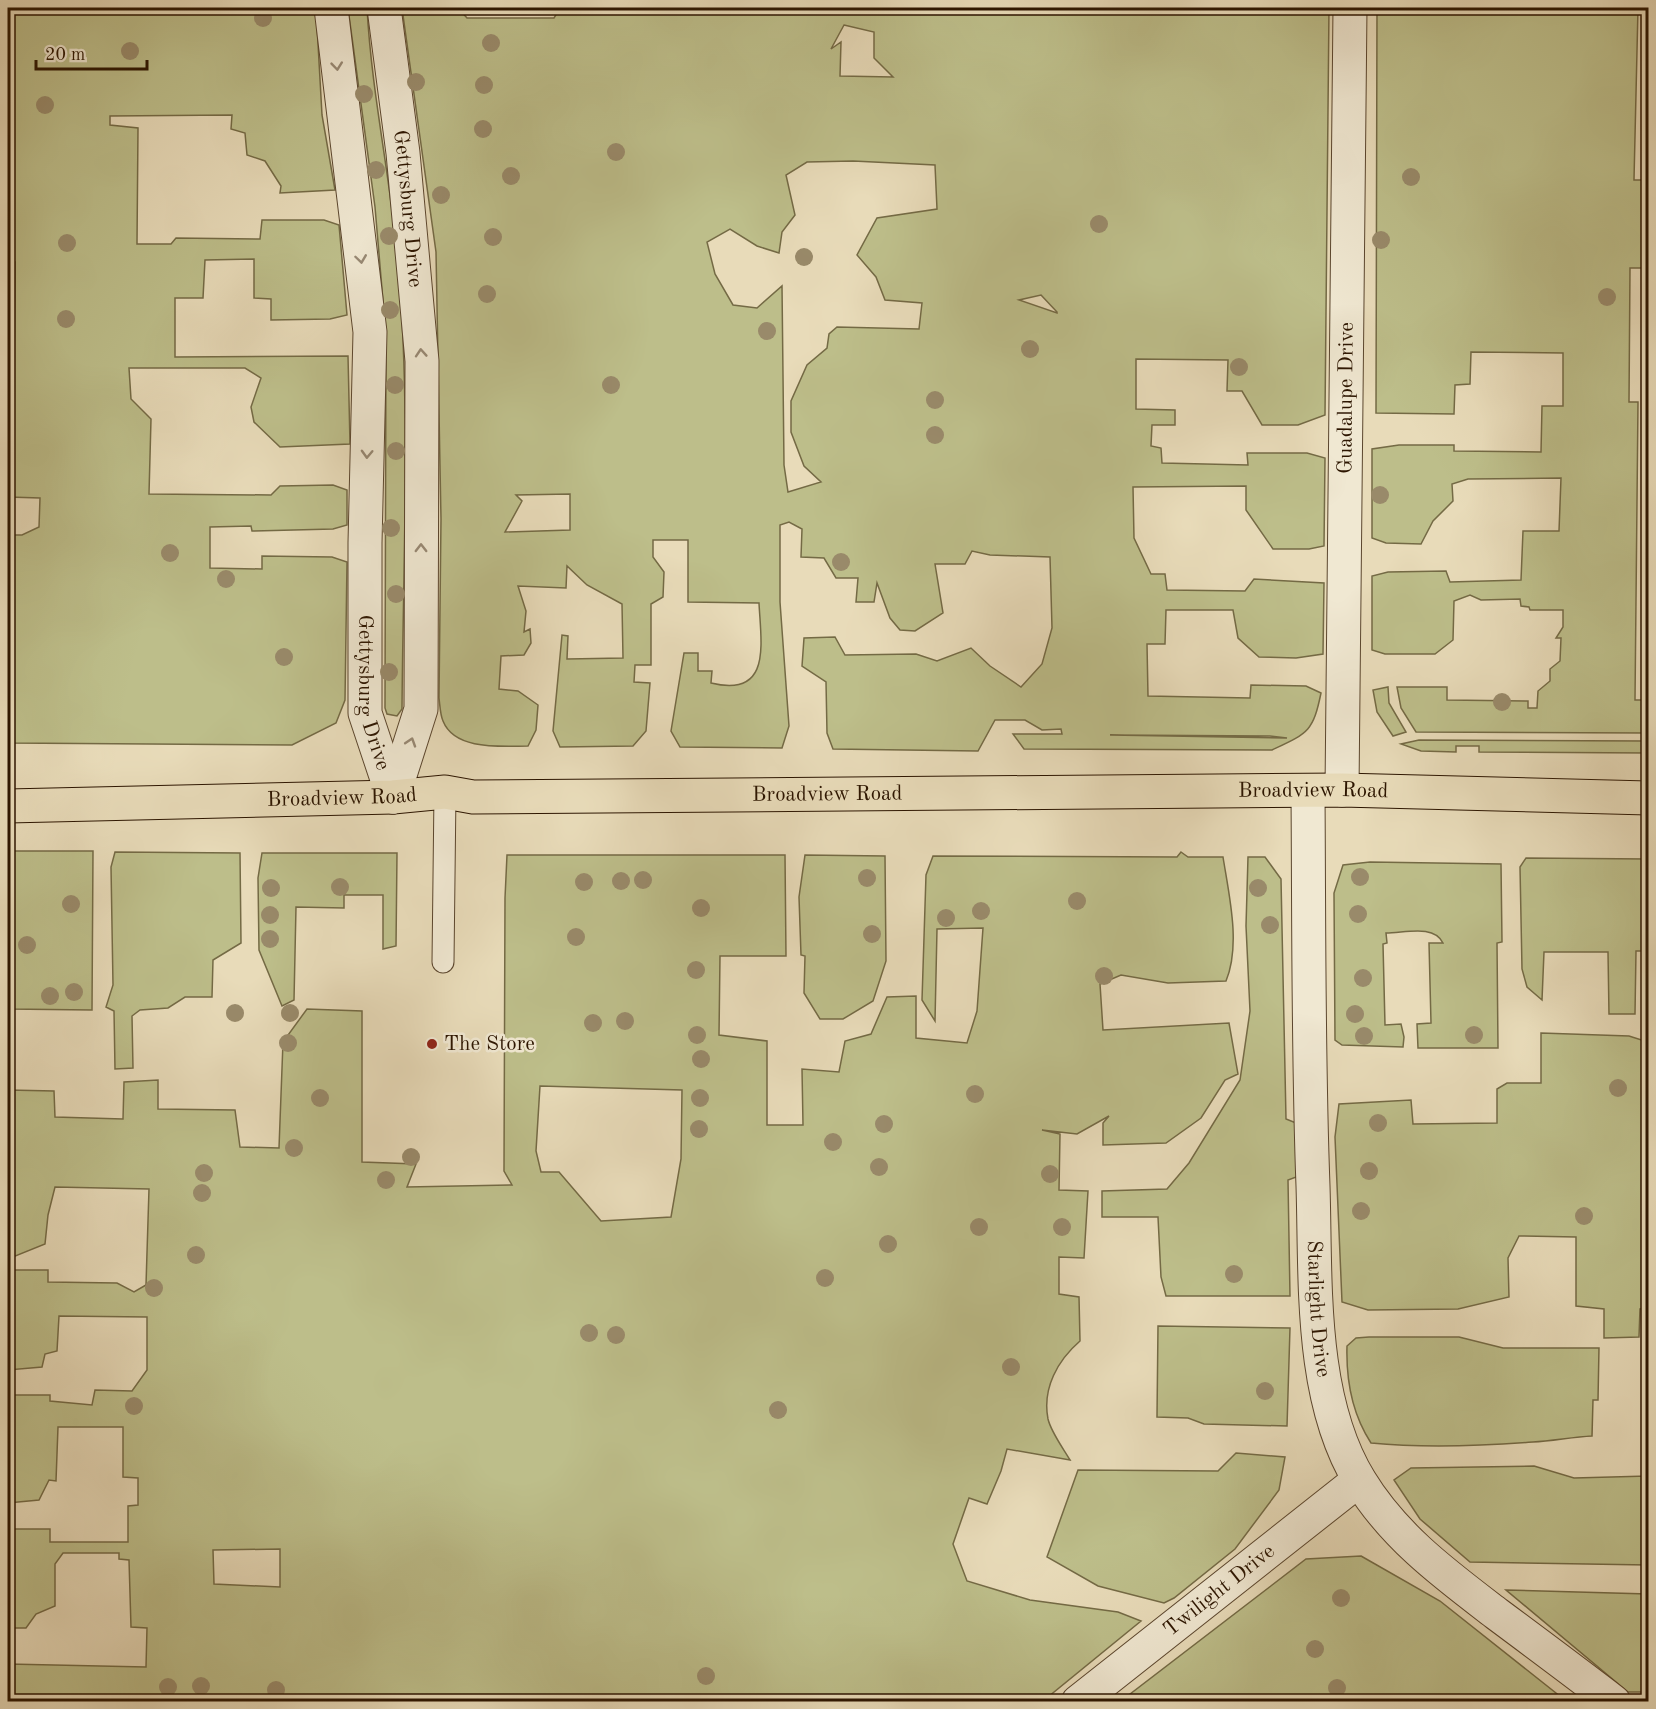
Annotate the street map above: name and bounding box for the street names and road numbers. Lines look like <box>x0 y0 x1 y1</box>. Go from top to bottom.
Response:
street label: Gettysburg Drive <box>390 129 426 288</box>
street label: Guadalupe Drive <box>1335 322 1357 474</box>
street label: Gettysburg Drive <box>355 615 394 773</box>
street label: Broadview Road <box>1238 779 1389 802</box>
street label: Broadview Road <box>752 783 903 805</box>
street label: Broadview Road <box>266 784 418 810</box>
street label: Starlight Drive <box>1304 1240 1334 1379</box>
street label: Twilight Drive <box>1160 1540 1279 1640</box>

